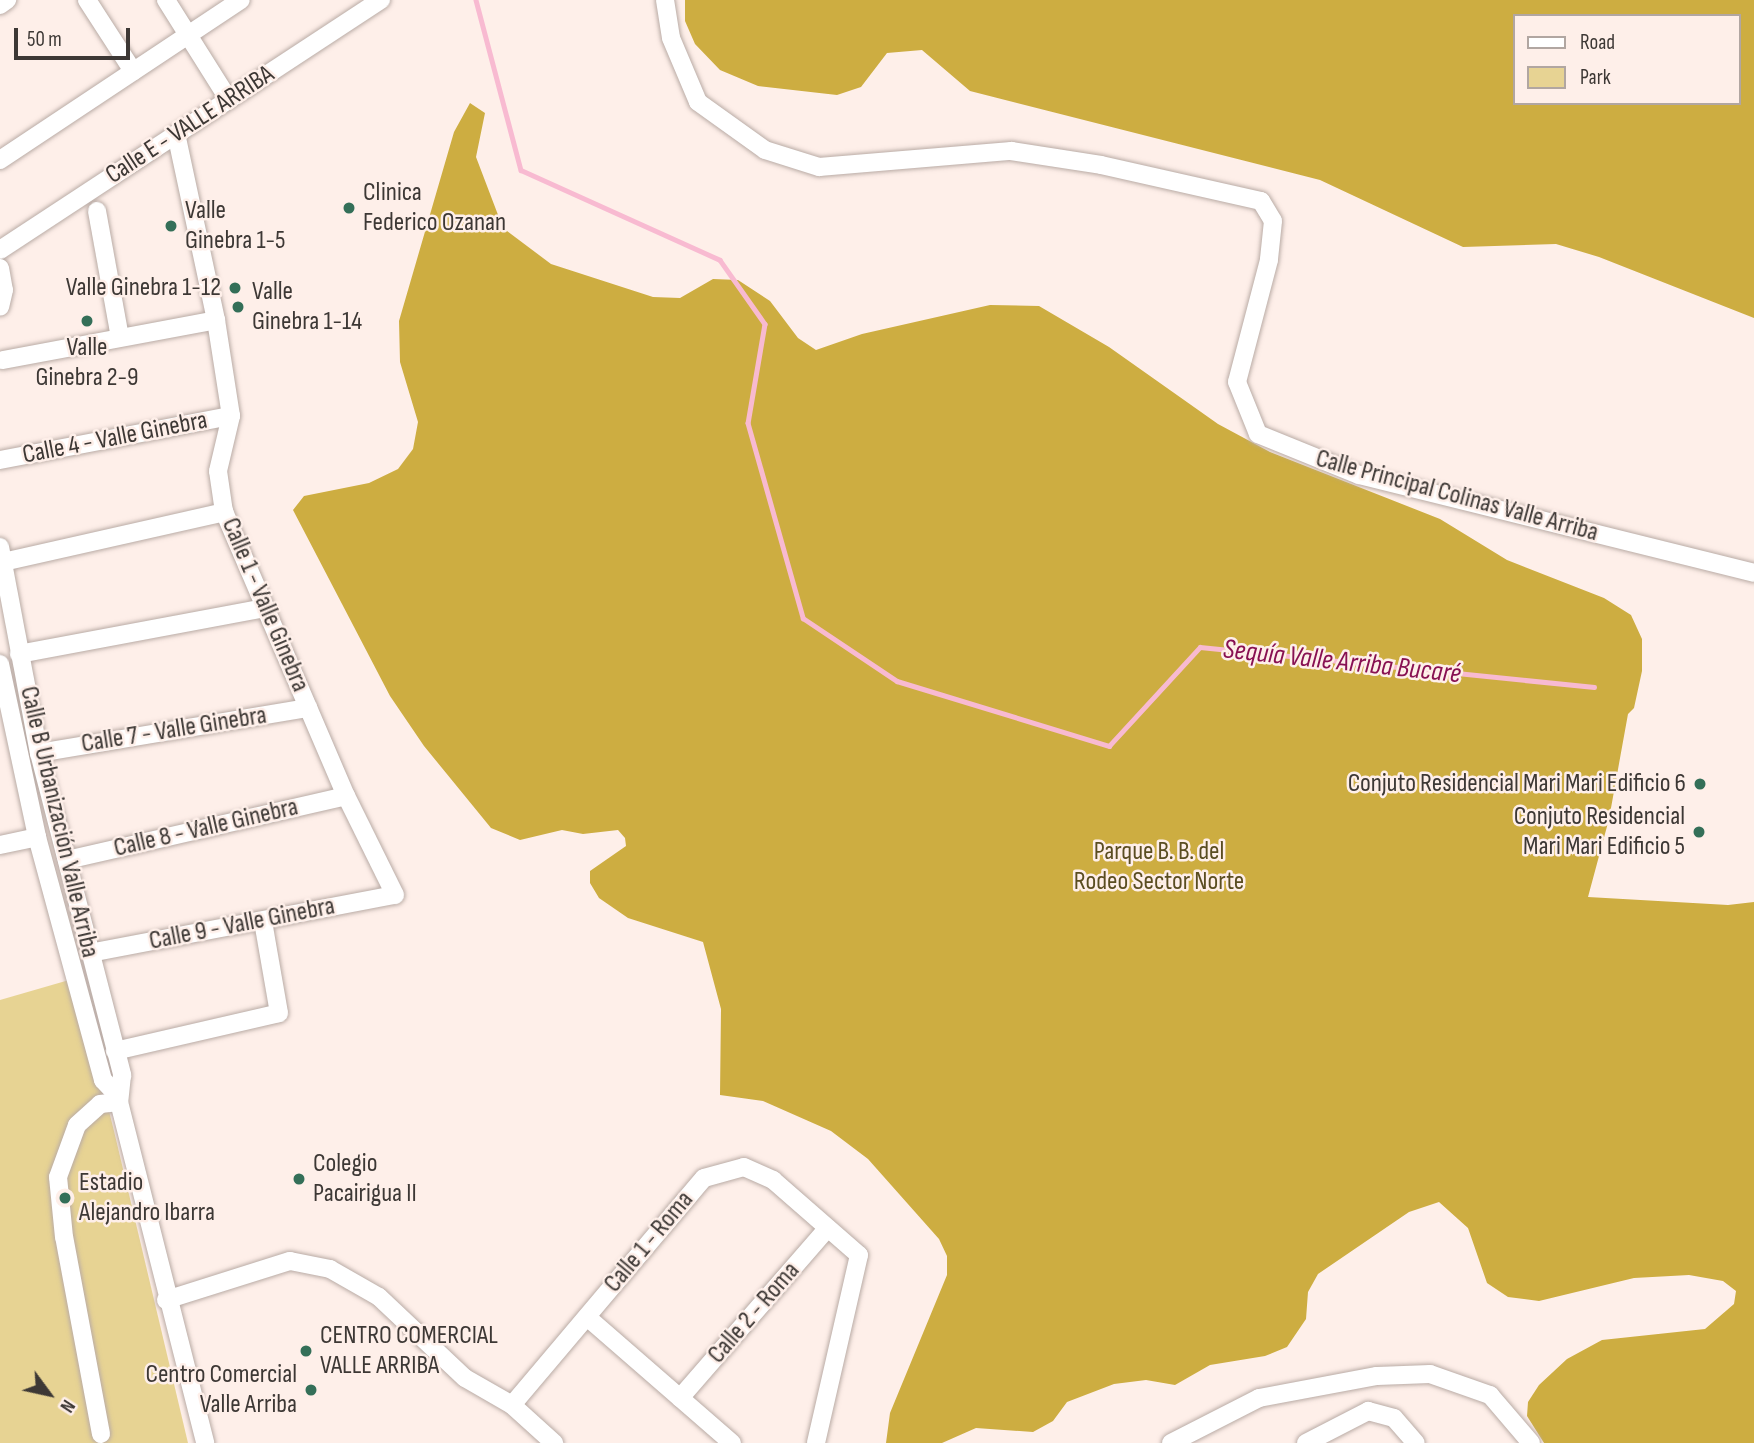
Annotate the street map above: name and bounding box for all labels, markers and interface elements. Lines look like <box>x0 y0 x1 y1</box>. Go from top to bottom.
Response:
scale bar <box>18 14 133 58</box>
legend <box>1512 14 1740 105</box>
text: 50 m <box>27 27 62 52</box>
text: Road <box>1580 30 1615 55</box>
street label: Calle E - VALLE ARRIBA <box>100 59 280 191</box>
text: Park <box>1580 65 1611 90</box>
place label: Clinica Federico Ozanan <box>363 177 506 238</box>
place label: Valle Ginebra 1-5 <box>185 195 286 256</box>
marker: Clinica Federico Ozanan <box>341 200 357 216</box>
marker: Valle Ginebra 1-5 <box>163 218 179 234</box>
place label: Valle Ginebra 1-12 <box>66 272 221 304</box>
place label: Valle Ginebra 1-14 <box>252 276 362 338</box>
marker: Valle Ginebra 1-12 <box>227 280 243 296</box>
marker: Valle Ginebra 1-14 <box>230 299 246 315</box>
marker: Valle Ginebra 2-9 <box>79 313 95 329</box>
place label: Valle Ginebra 2-9 <box>35 332 139 394</box>
street label: Calle 4 - Valle Ginebra <box>20 405 210 471</box>
street label: Calle Principal Colinas Valle Arriba <box>1312 443 1602 549</box>
street label: Calle 1 - Valle Ginebra <box>214 513 316 697</box>
water label: Sequía Valle Arriba Bucaré <box>1221 633 1463 691</box>
street label: Calle B Urbanización Valle Arriba <box>13 683 105 961</box>
street label: Calle 7 - Valle Ginebra <box>79 700 269 760</box>
place label: Conjuto Residencial Mari Mari Edificio 6 <box>1348 768 1686 800</box>
marker: Conjuto Residencial Mari Mari Edificio 6 <box>1692 776 1708 792</box>
street label: Calle 8 - Valle Ginebra <box>111 792 301 864</box>
place label: Conjuto Residencial Mari Mari Edificio 5 <box>1514 801 1685 862</box>
marker: Conjuto Residencial Mari Mari Edificio 5 <box>1691 824 1707 840</box>
park label: Parque B. B. del Rodeo Sector Norte <box>1074 836 1244 898</box>
street label: Calle 9 - Valle Ginebra <box>147 891 337 957</box>
place label: Colegio Pacairigua II <box>313 1148 417 1210</box>
place label: Estadio Alejandro Ibarra <box>79 1167 215 1228</box>
marker: Colegio Pacairigua II <box>291 1171 307 1187</box>
street label: Calle 1 - Roma <box>598 1185 700 1299</box>
marker: Estadio Alejandro Ibarra <box>57 1190 73 1206</box>
street label: Calle 2 - Roma <box>701 1256 807 1370</box>
place label: CENTRO COMERCIAL VALLE ARRIBA <box>320 1320 498 1382</box>
marker: CENTRO COMERCIAL VALLE ARRIBA <box>298 1343 314 1359</box>
north arrow <box>14 1359 84 1429</box>
place label: Centro Comercial Valle Arriba <box>146 1359 297 1420</box>
marker: Centro Comercial Valle Arriba <box>303 1382 319 1398</box>
text: N <box>55 1395 79 1416</box>

